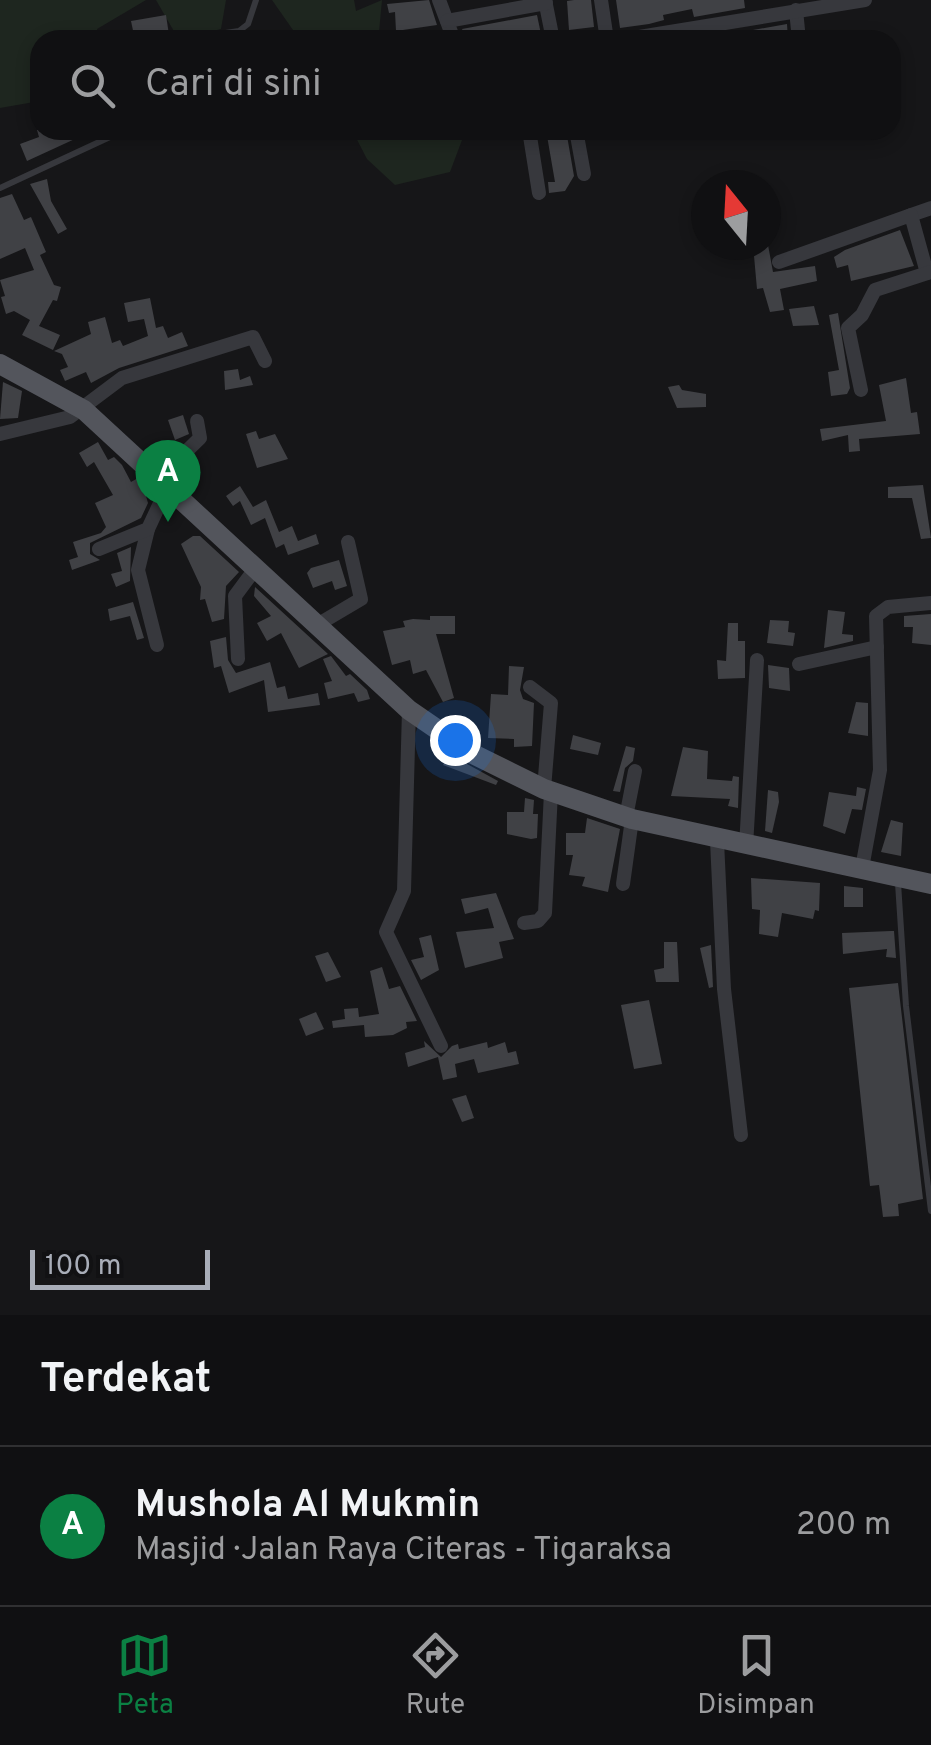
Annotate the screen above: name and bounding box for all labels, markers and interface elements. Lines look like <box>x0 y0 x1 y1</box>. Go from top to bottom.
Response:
search box <box>30 30 901 140</box>
icon: search <box>65 58 120 113</box>
text: Cari di sini <box>145 61 322 110</box>
north arrow <box>691 170 781 260</box>
pin: A <box>136 440 200 522</box>
your location <box>430 715 481 766</box>
scale bar <box>30 1245 210 1290</box>
text: 100 m <box>45 1249 121 1285</box>
text: Terdekat <box>40 1354 211 1407</box>
text: Mushola Al Mukmin <box>135 1482 480 1531</box>
text: A <box>61 1506 84 1546</box>
text: 200 m <box>796 1506 891 1546</box>
text: Masjid · Jalan Raya Citeras - Tigaraksa <box>135 1531 672 1571</box>
tab: Peta <box>116 1628 174 1724</box>
tab: Rute <box>406 1628 465 1724</box>
tab: Disimpan <box>697 1628 815 1724</box>

